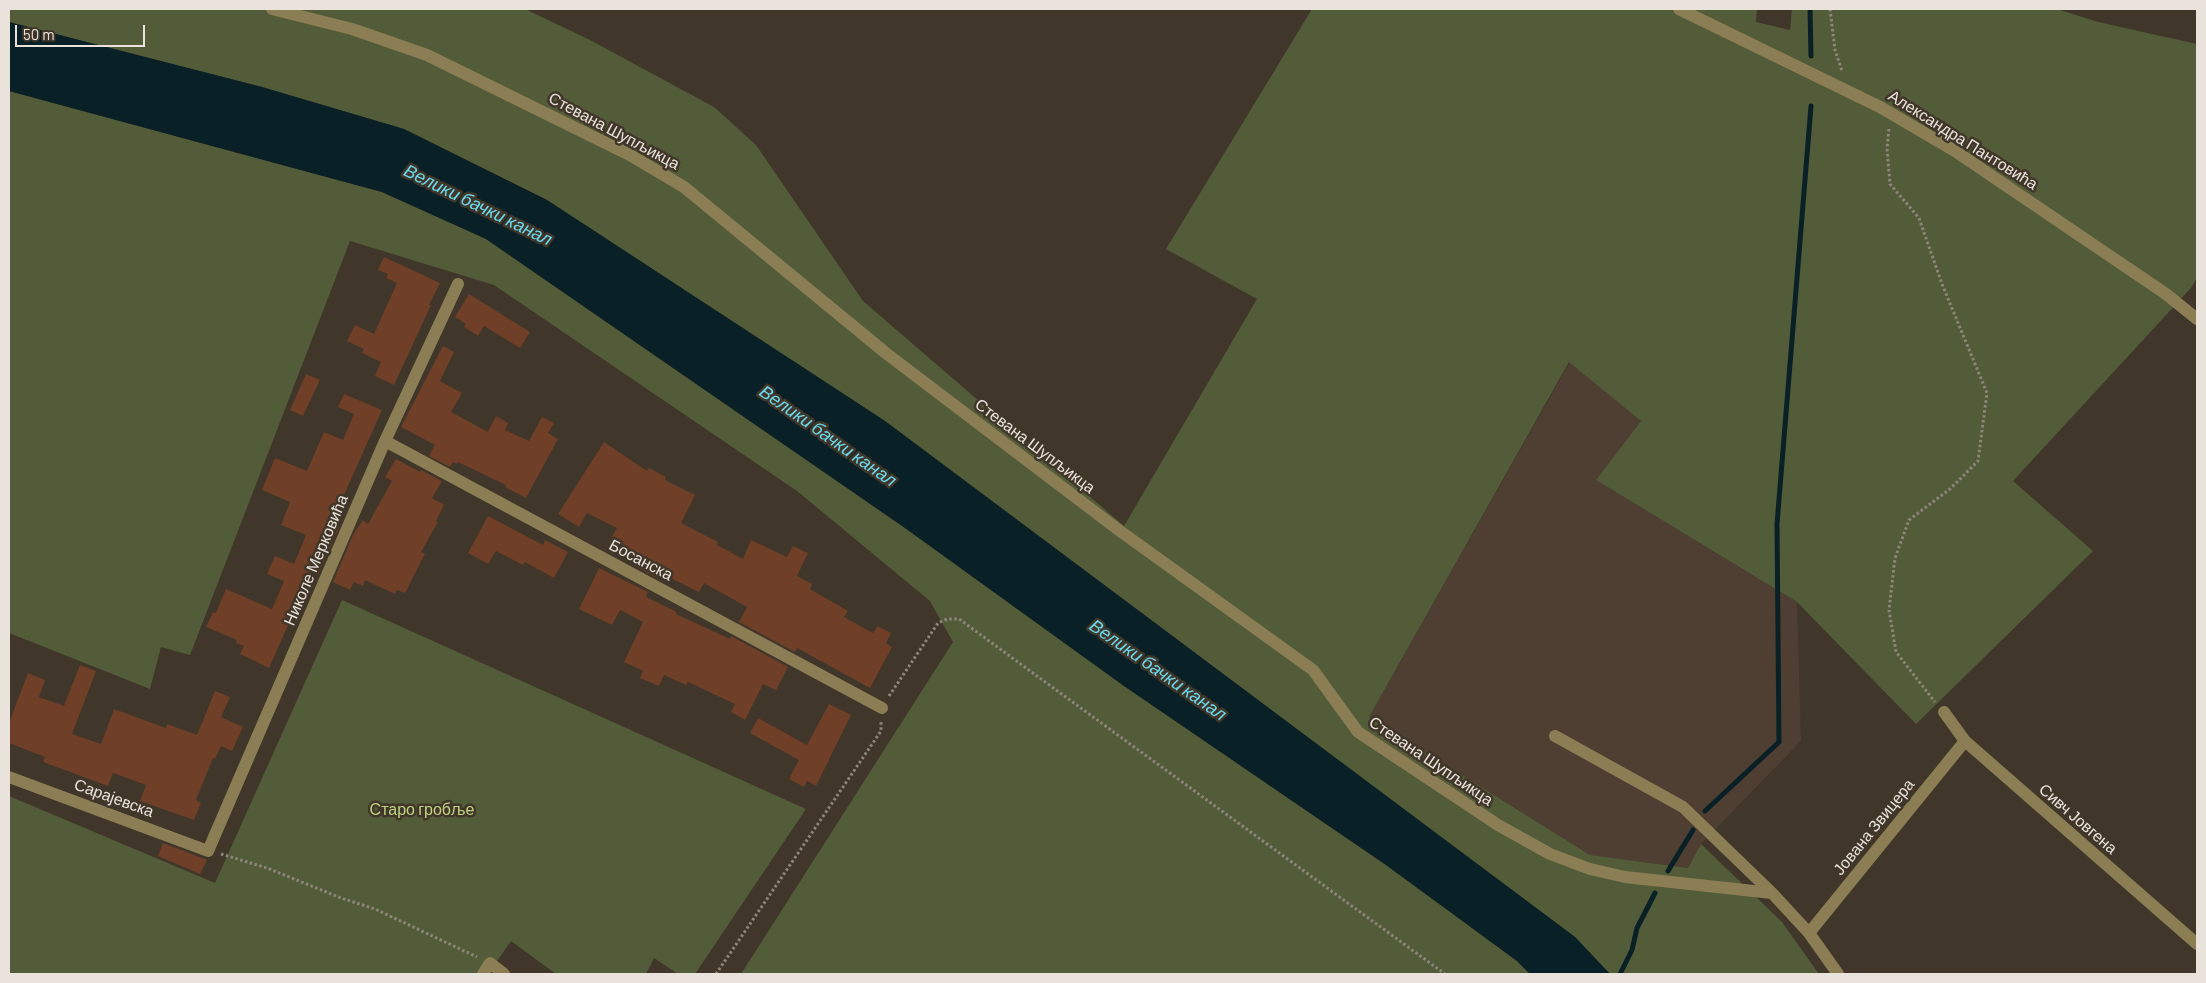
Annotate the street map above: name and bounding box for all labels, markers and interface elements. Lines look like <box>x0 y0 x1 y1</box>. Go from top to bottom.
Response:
scale bar <box>18 15 148 47</box>
text: 50 m <box>23 25 55 43</box>
street label: Александра Пантовића <box>1885 86 2041 194</box>
street label: Стевана Шупљикца <box>545 88 683 174</box>
water label: Велики бачки канал <box>400 160 556 250</box>
water label: Велики бачки канал <box>755 381 901 491</box>
street label: Стевана Шупљикца <box>971 395 1099 497</box>
street label: Николе Мерковића <box>280 492 352 628</box>
street label: Босанска <box>606 535 676 585</box>
water label: Велики бачки канал <box>1085 615 1231 725</box>
street label: Стевана Шупљикца <box>1365 712 1497 810</box>
street label: Сарајевска <box>72 775 156 821</box>
street label: Јована Звицера <box>1829 775 1919 879</box>
street label: Сивч Јовгена <box>2035 780 2121 858</box>
park label: Старо гробље <box>370 800 474 820</box>

